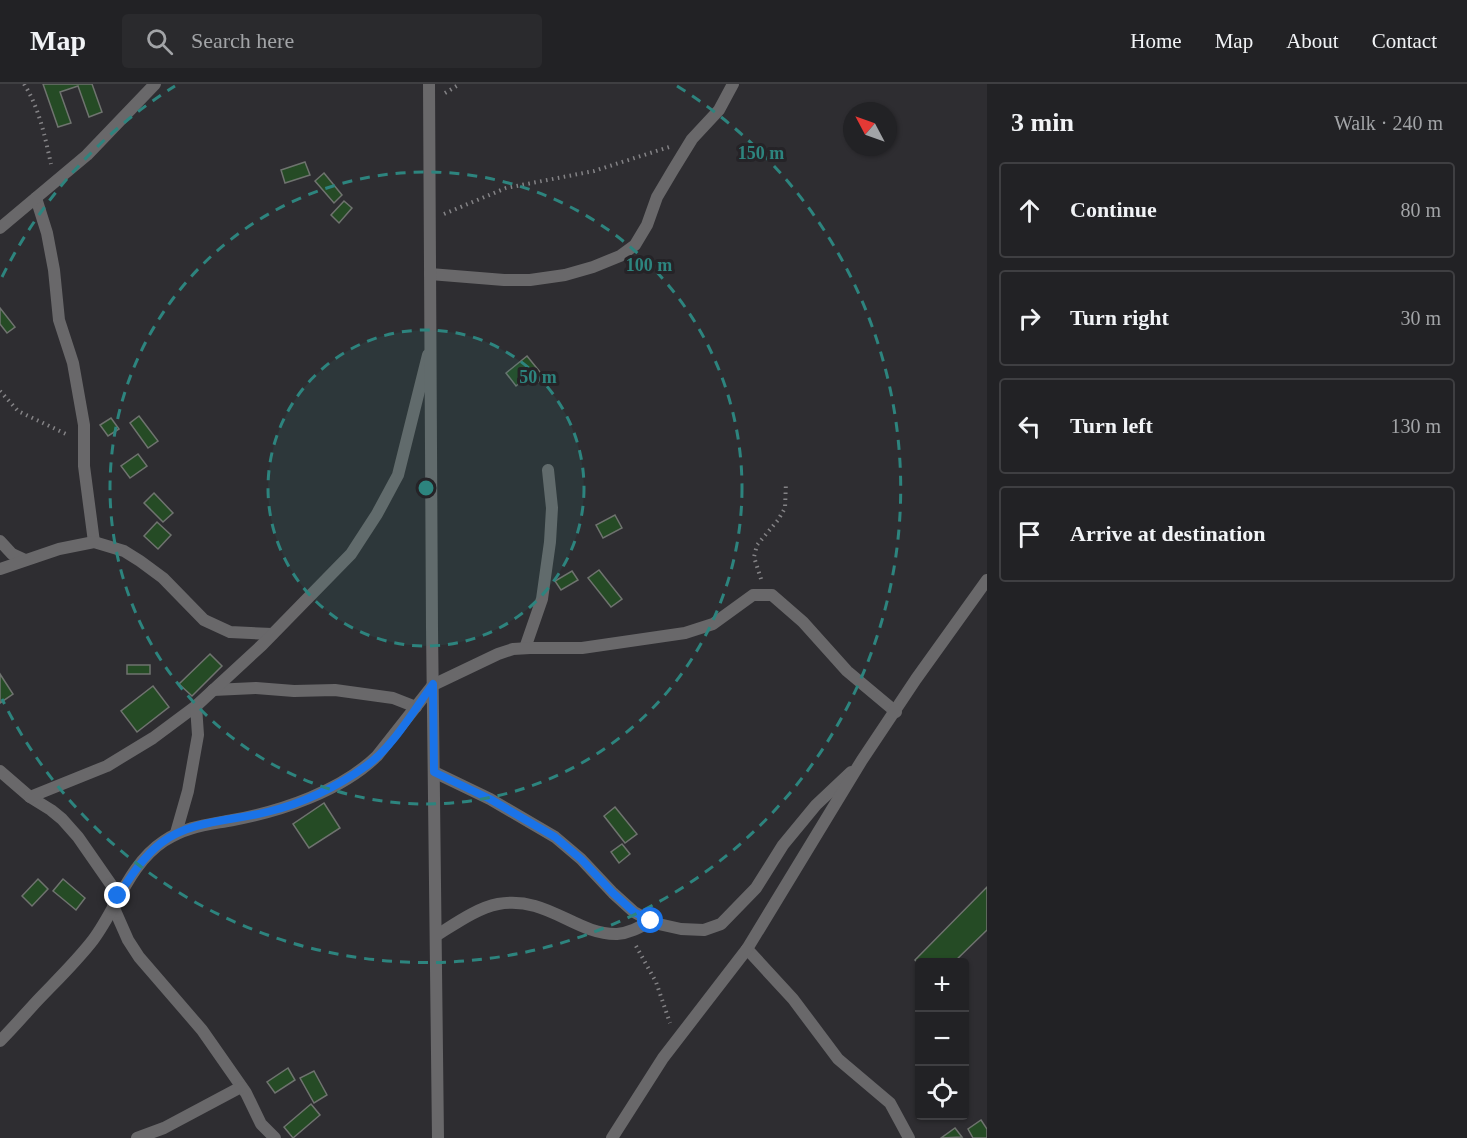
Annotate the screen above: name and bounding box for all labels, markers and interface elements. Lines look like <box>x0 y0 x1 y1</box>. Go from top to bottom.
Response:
search box <box>122 14 542 68</box>
text: Map <box>30 25 86 56</box>
icon: search <box>143 25 176 58</box>
text: Search here <box>191 28 294 53</box>
text: Home <box>1130 29 1182 53</box>
text: Map <box>1215 29 1253 53</box>
text: About <box>1286 29 1339 53</box>
text: Contact <box>1372 29 1437 53</box>
north arrow <box>843 102 897 156</box>
text: 3 min <box>1011 108 1074 137</box>
text: Walk · 240 m <box>1334 112 1443 134</box>
text: 150 m <box>738 143 784 163</box>
icon: ahead <box>1013 194 1046 227</box>
text: Continue <box>1070 197 1157 222</box>
text: 80 m <box>1400 199 1441 221</box>
text: 100 m <box>626 255 672 275</box>
icon: right <box>1013 302 1046 335</box>
text: Turn right <box>1070 305 1169 330</box>
text: 30 m <box>1400 307 1441 329</box>
text: 50 m <box>519 367 557 387</box>
icon: left <box>1013 410 1046 443</box>
text: Turn left <box>1070 413 1153 438</box>
text: 130 m <box>1390 415 1441 437</box>
centre of rings <box>416 478 436 498</box>
icon: arrive <box>1013 518 1046 551</box>
text: Arrive at destination <box>1070 521 1266 546</box>
route end <box>104 882 130 908</box>
route start <box>637 907 663 933</box>
map controls <box>915 958 969 1120</box>
button: + <box>915 958 969 1012</box>
button: − <box>915 1012 969 1066</box>
button: locate <box>915 1066 969 1120</box>

